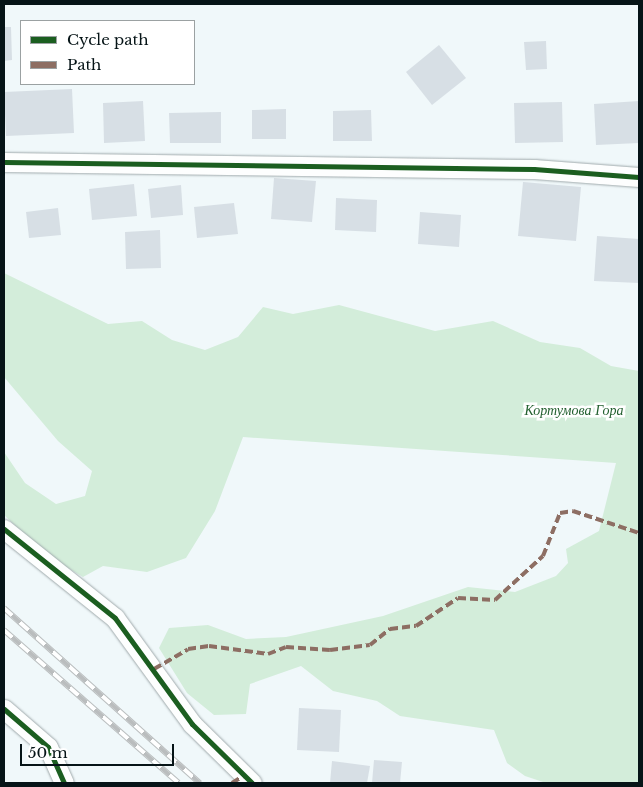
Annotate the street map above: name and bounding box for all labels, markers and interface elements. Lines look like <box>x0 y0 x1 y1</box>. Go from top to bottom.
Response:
legend <box>20 20 195 85</box>
text: Cycle path <box>67 30 149 49</box>
text: Path <box>67 55 101 74</box>
park label: Кортумова Гора <box>524 402 624 418</box>
scale bar <box>22 734 176 766</box>
text: 50 m <box>28 743 68 762</box>

